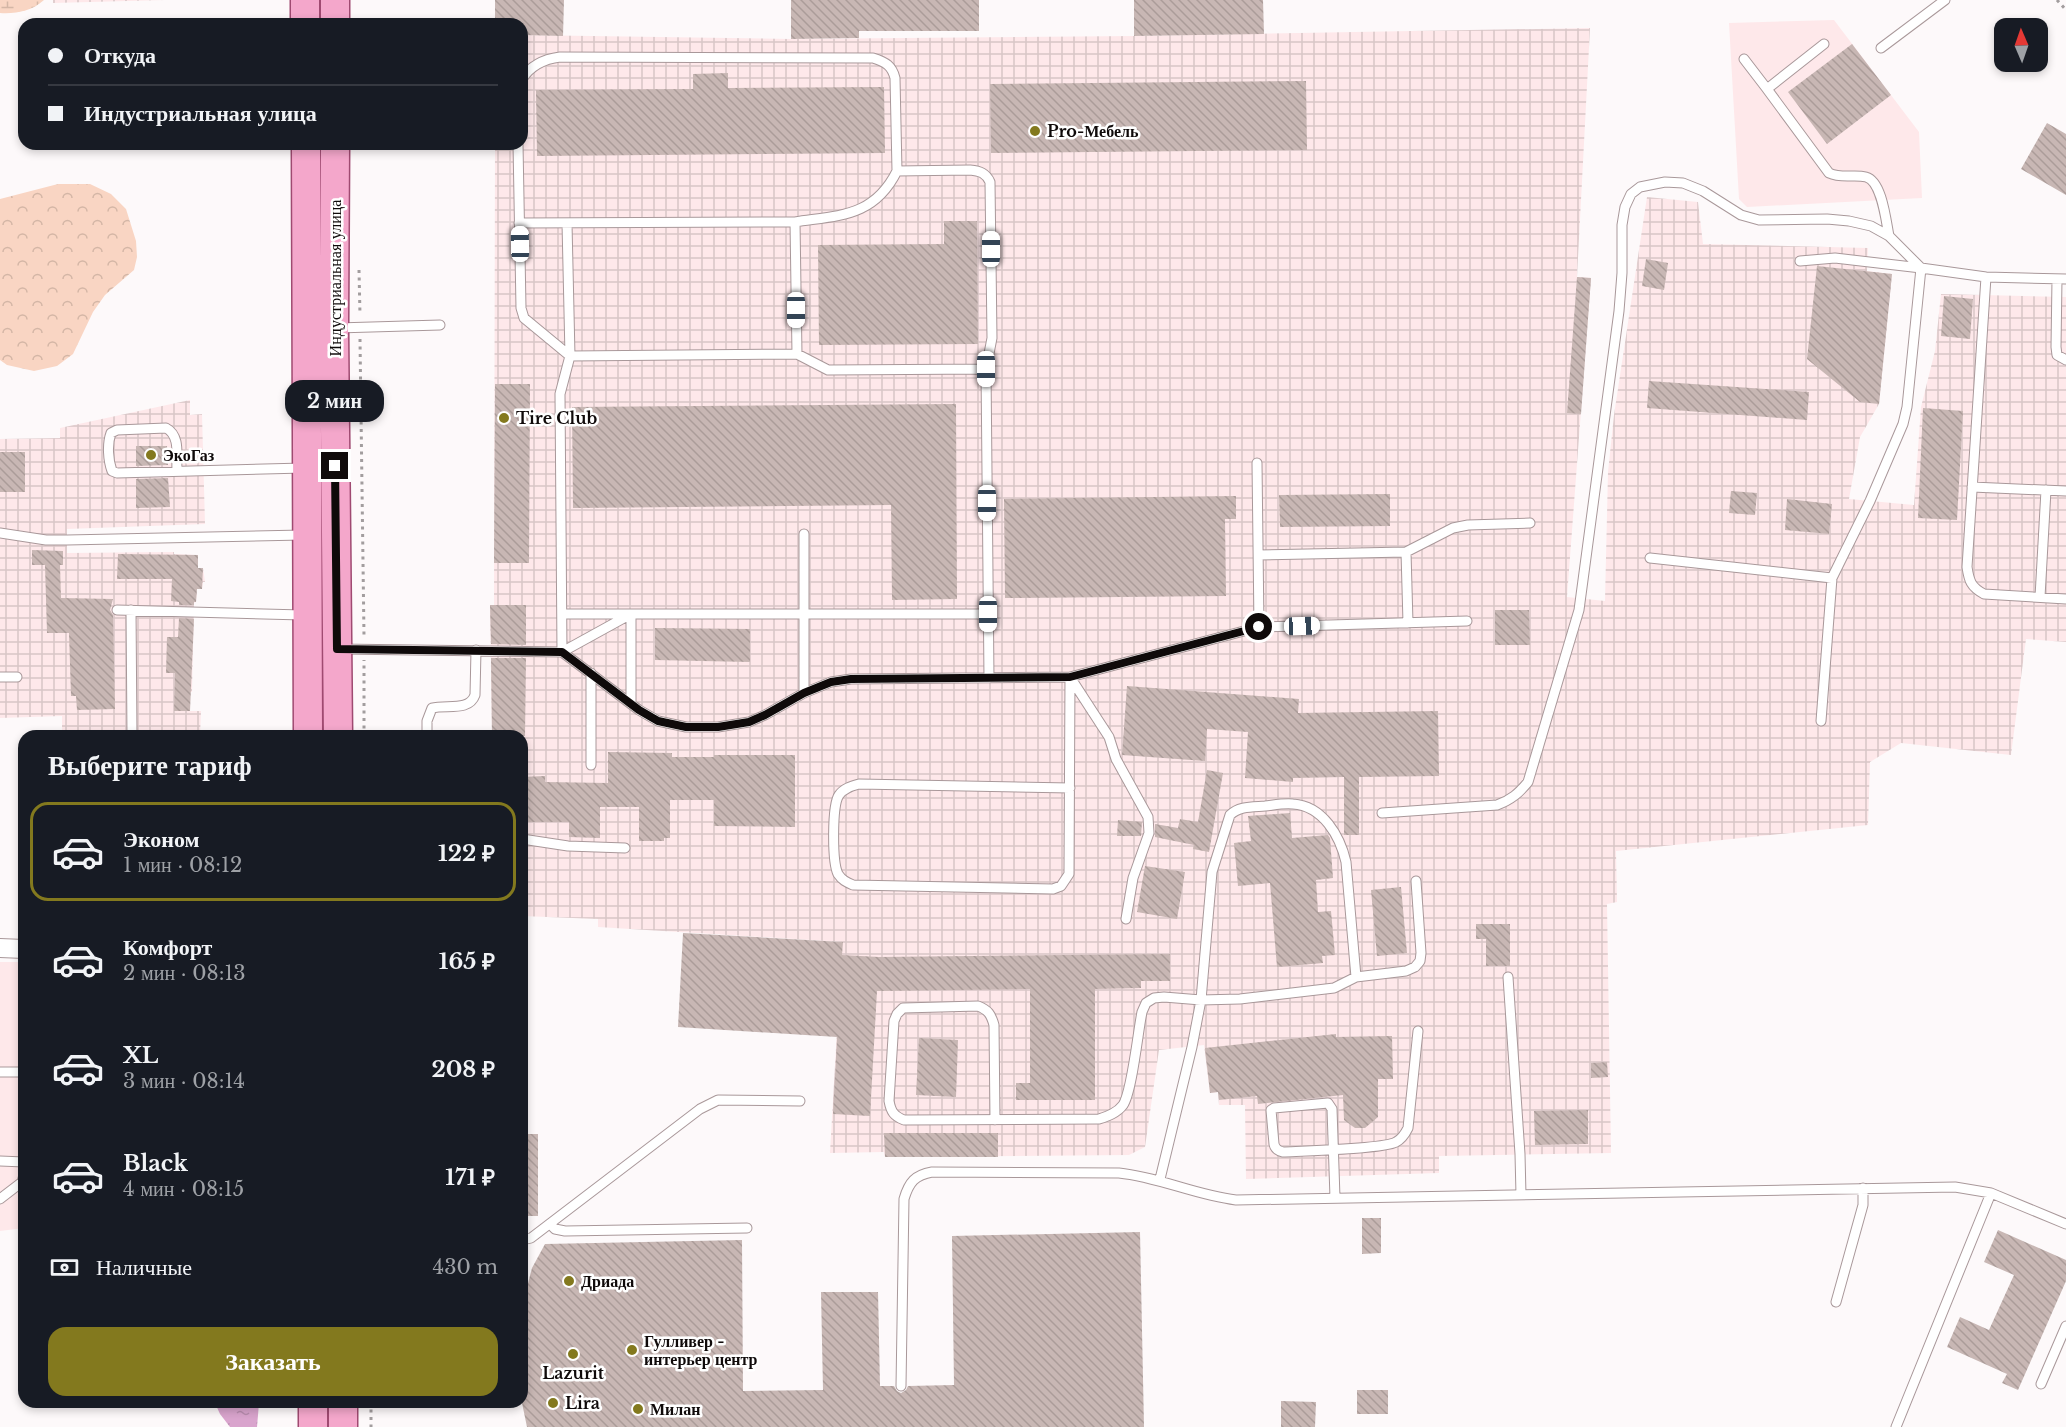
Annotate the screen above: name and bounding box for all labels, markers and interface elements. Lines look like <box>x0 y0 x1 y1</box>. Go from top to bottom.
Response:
north arrow <box>1994 18 2048 72</box>
map controls <box>1994 18 2048 72</box>
text: Откуда <box>84 42 156 69</box>
text: Индустриальная улица <box>84 100 317 127</box>
place label: Pro-Мебель <box>1047 121 1139 141</box>
marker: Pro-Мебель <box>1028 124 1042 138</box>
street label: Индустриальная улица <box>325 200 345 356</box>
car <box>511 226 529 262</box>
car <box>982 231 1000 267</box>
car <box>787 292 805 328</box>
car <box>977 351 995 387</box>
callout: 2 мин <box>286 379 385 421</box>
text: 2 мин <box>307 389 362 413</box>
place label: Tire Club <box>516 408 598 428</box>
marker: Tire Club <box>497 411 511 425</box>
place label: ЭкоГаз <box>163 445 215 465</box>
marker: ЭкоГаз <box>144 448 158 462</box>
route end <box>321 452 348 479</box>
car <box>978 485 996 521</box>
car <box>979 596 997 632</box>
route start <box>1245 613 1272 640</box>
car <box>1284 616 1320 636</box>
text: Выберите тариф <box>48 749 252 782</box>
icon: car <box>51 825 105 879</box>
text: Эконом <box>123 826 200 853</box>
text: 122 ₽ <box>438 840 495 867</box>
text: 1 мин · 08:12 <box>123 853 242 877</box>
icon: car <box>51 933 105 987</box>
text: Комфорт <box>123 934 212 961</box>
text: 165 ₽ <box>439 948 495 975</box>
text: 2 мин · 08:13 <box>123 961 246 985</box>
icon: car <box>51 1041 105 1095</box>
text: XL <box>123 1042 158 1069</box>
text: 208 ₽ <box>431 1056 495 1083</box>
text: 3 мин · 08:14 <box>123 1069 245 1093</box>
icon: car <box>51 1149 105 1203</box>
text: Black <box>123 1150 188 1177</box>
text: 171 ₽ <box>445 1164 495 1191</box>
text: 4 мин · 08:15 <box>123 1177 244 1201</box>
icon: cash <box>48 1251 81 1284</box>
text: Наличные <box>96 1254 192 1281</box>
text: 430 m <box>433 1255 498 1279</box>
place label: Дриада <box>581 1271 634 1291</box>
marker: Дриада <box>562 1274 576 1288</box>
button: Заказать <box>48 1327 498 1396</box>
place label: Гулливер - интерьер центр <box>644 1331 758 1369</box>
marker: Гулливер - интерьер центр <box>625 1343 639 1357</box>
marker: Lazurit <box>566 1347 580 1361</box>
place label: Lazurit <box>542 1363 605 1383</box>
place label: Lira <box>565 1393 600 1413</box>
marker: Lira <box>546 1396 560 1410</box>
place label: Милан <box>650 1399 701 1419</box>
marker: Милан <box>631 1402 645 1416</box>

